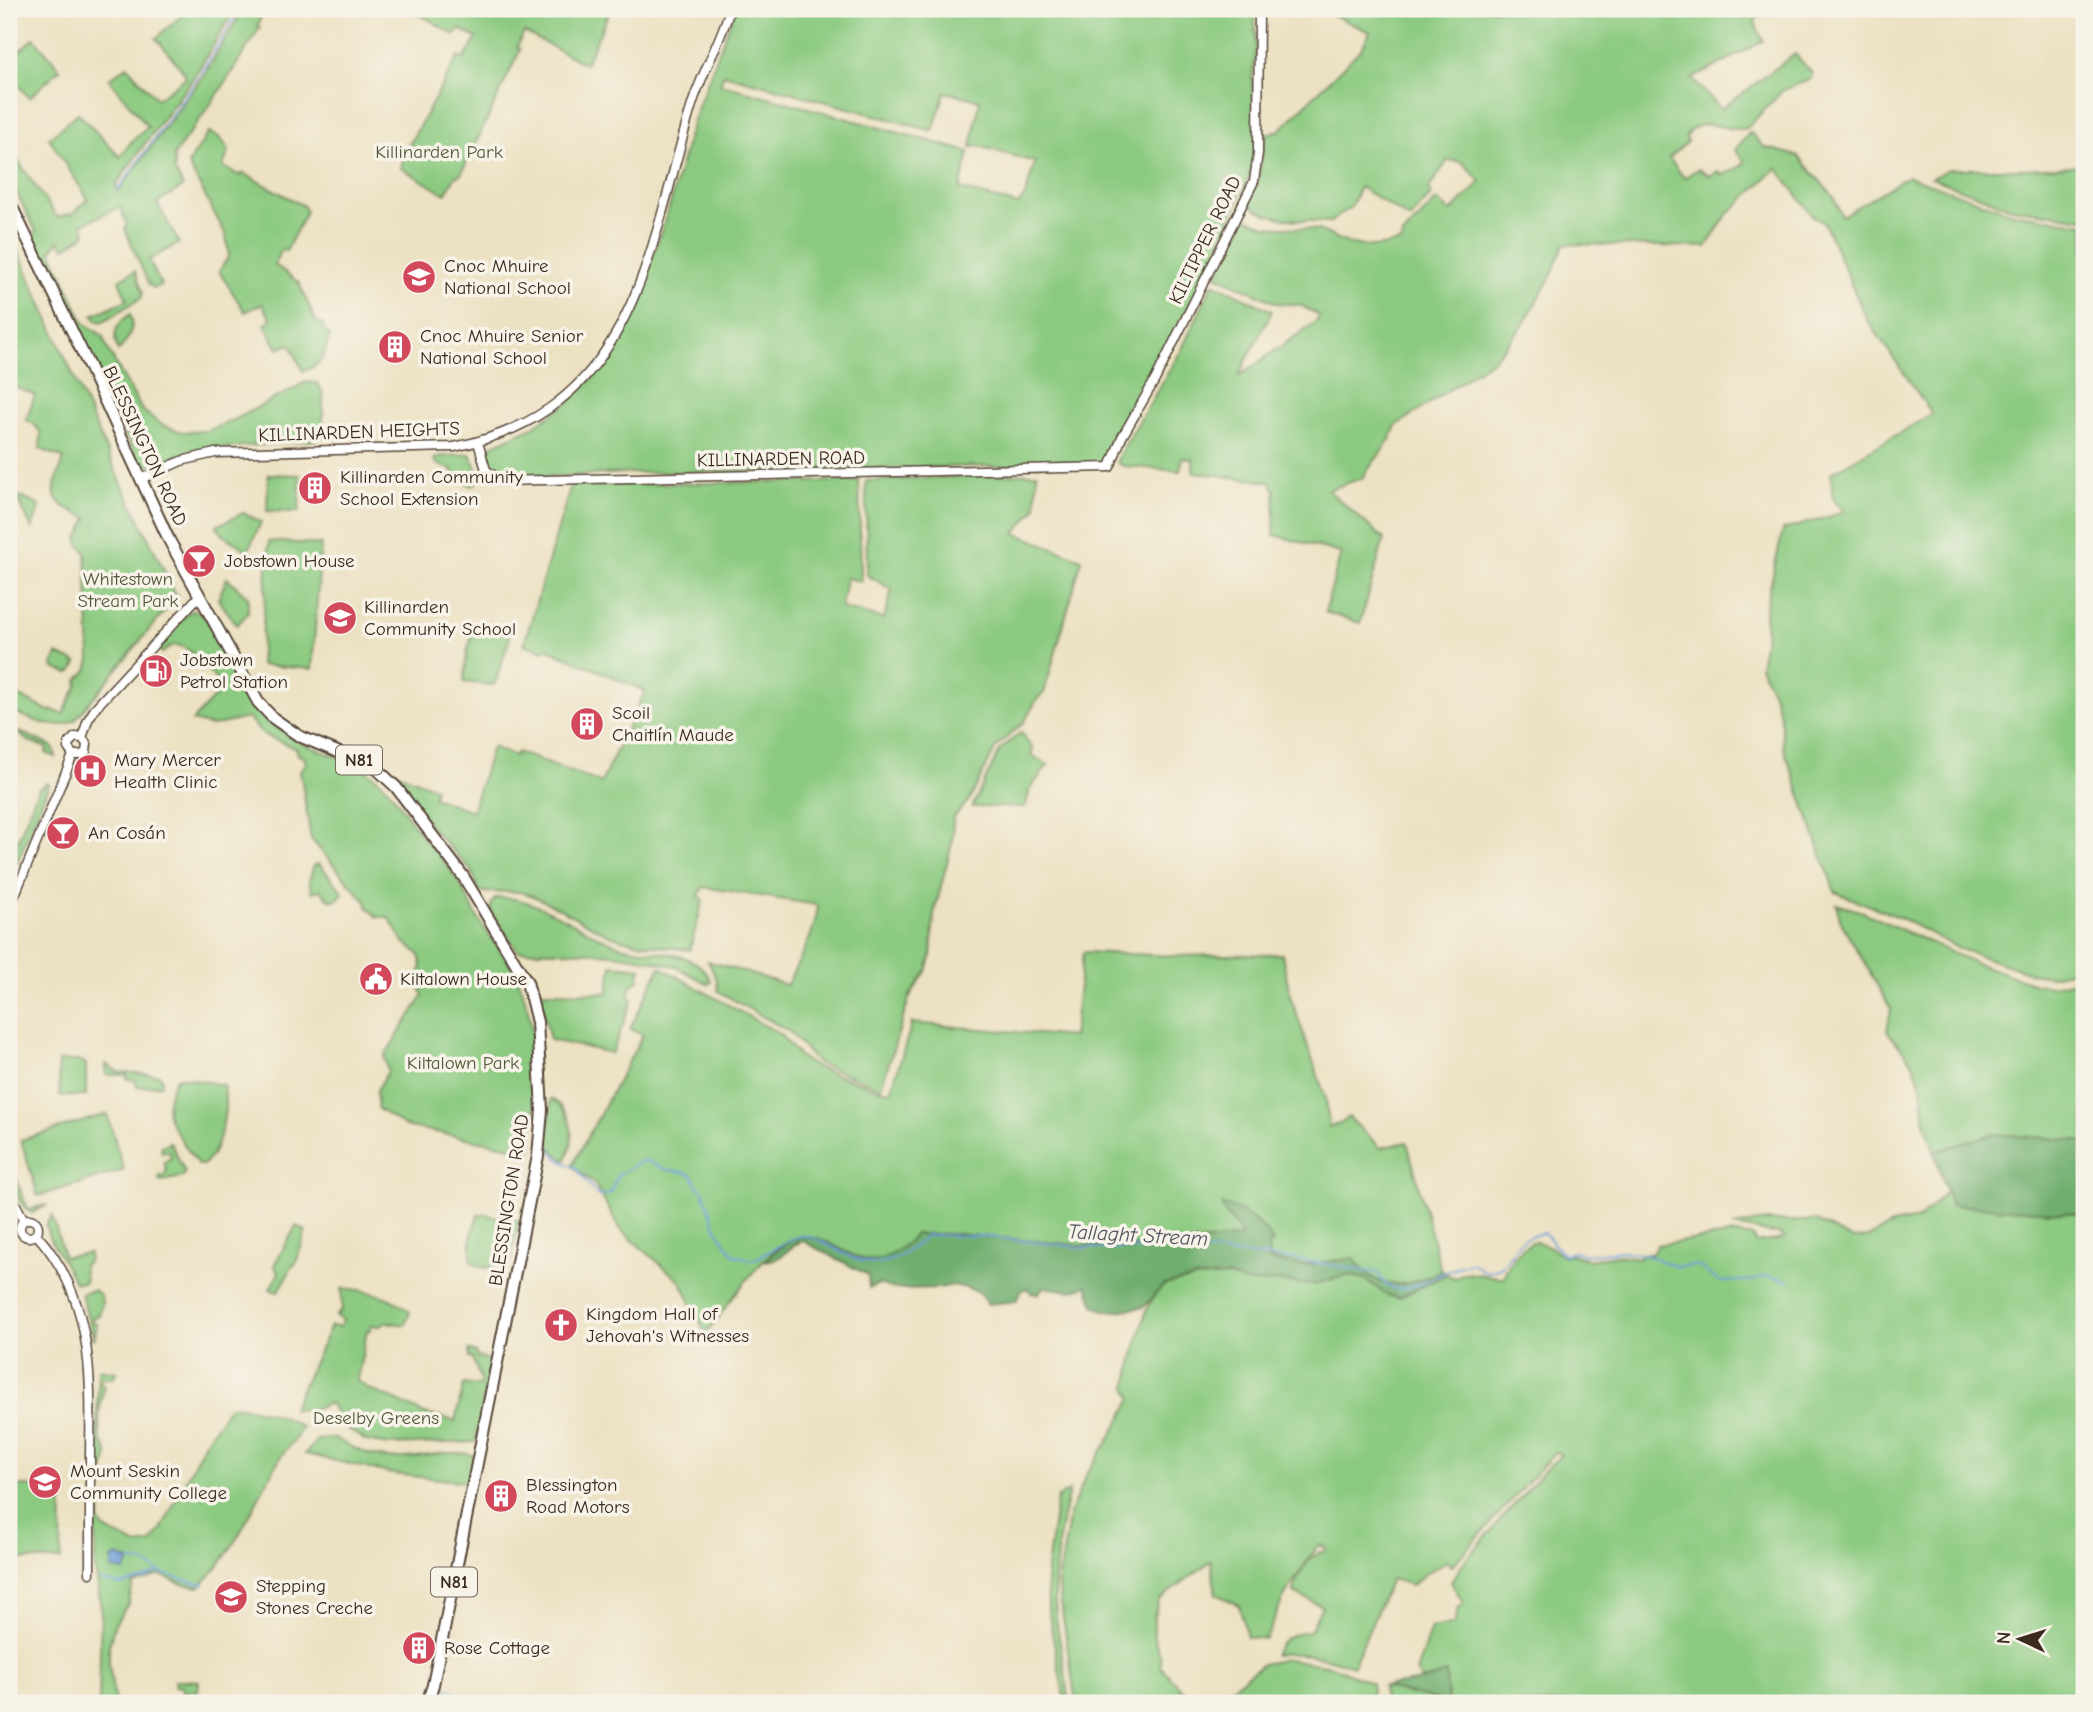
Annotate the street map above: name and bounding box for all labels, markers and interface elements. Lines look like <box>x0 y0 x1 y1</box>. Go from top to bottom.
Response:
park label: Killinarden Park <box>375 141 504 163</box>
street label: KILTIPPER ROAD <box>1164 172 1246 308</box>
place label: Cnoc Mhuire National School <box>444 255 571 299</box>
school or university icon: Cnoc Mhuire National School <box>400 258 438 296</box>
place label: Cnoc Mhuire Senior National School <box>420 325 584 369</box>
building icon: Cnoc Mhuire Senior National School <box>376 328 414 366</box>
street label: BLESSINGTON ROAD <box>98 363 192 529</box>
street label: KILLINARDEN HEIGHTS <box>258 417 460 447</box>
street label: KILLINARDEN ROAD <box>697 447 865 471</box>
place label: Killinarden Community School Extension <box>340 466 523 510</box>
building icon: Killinarden Community School Extension <box>296 469 334 507</box>
bar icon: Jobstown House <box>180 542 218 580</box>
place label: Jobstown House <box>224 550 355 572</box>
park label: Whitestown Stream Park <box>78 568 179 612</box>
place label: Killinarden Community School <box>364 596 516 640</box>
school or university icon: Killinarden Community School <box>321 599 359 637</box>
place label: Jobstown Petrol Station <box>180 649 288 693</box>
fuel station icon: Jobstown Petrol Station <box>137 652 175 690</box>
place label: Scoil Chaitlín Maude <box>612 702 734 746</box>
building icon: Scoil Chaitlín Maude <box>568 705 606 743</box>
road number: N81 <box>336 746 382 774</box>
place label: Mary Mercer Health Clinic <box>114 749 221 793</box>
hospital icon: Mary Mercer Health Clinic <box>71 752 109 790</box>
bar icon: An Cosán <box>44 814 82 852</box>
place label: An Cosán <box>88 822 166 844</box>
public building icon: Kiltalown House <box>357 960 395 998</box>
place label: Kiltalown House <box>400 968 527 990</box>
park label: Kiltalown Park <box>407 1052 520 1074</box>
street label: BLESSINGTON ROAD <box>485 1112 533 1288</box>
water label: Tallaght Stream <box>1067 1219 1209 1251</box>
place label: Kingdom Hall of Jehovah's Witnesses <box>586 1303 749 1347</box>
church icon: Kingdom Hall of Jehovah's Witnesses <box>542 1306 580 1344</box>
park label: Deselby Greens <box>313 1407 439 1429</box>
place label: Mount Seskin Community College <box>70 1460 227 1504</box>
school or university icon: Mount Seskin Community College <box>26 1463 64 1501</box>
place label: Blessington Road Motors <box>526 1474 630 1518</box>
building icon: Blessington Road Motors <box>482 1477 520 1515</box>
road number: N81 <box>431 1568 477 1596</box>
place label: Stepping Stones Creche <box>256 1575 373 1619</box>
school or university icon: Stepping Stones Creche <box>212 1578 250 1616</box>
north arrow <box>1984 1604 2054 1674</box>
building icon: Rose Cottage <box>400 1629 438 1667</box>
text: N <box>1993 1631 2015 1645</box>
place label: Rose Cottage <box>444 1637 550 1659</box>

